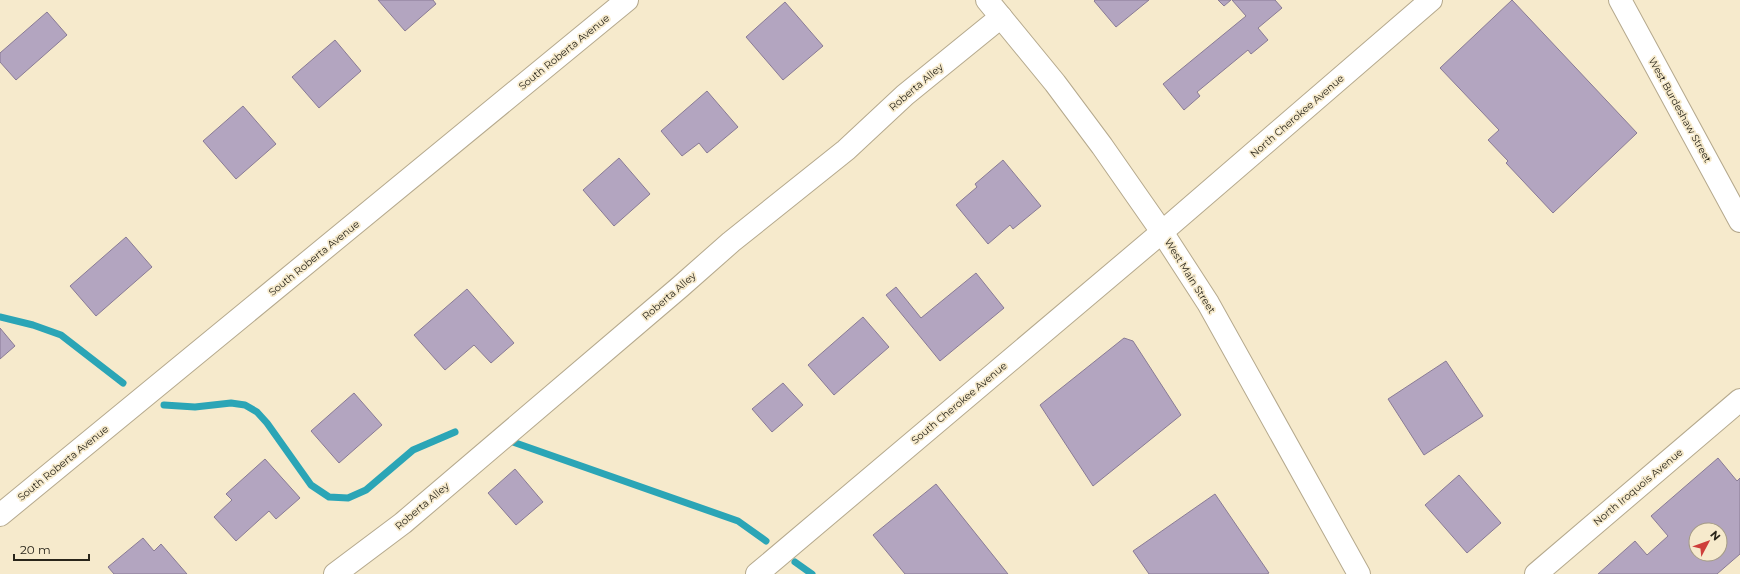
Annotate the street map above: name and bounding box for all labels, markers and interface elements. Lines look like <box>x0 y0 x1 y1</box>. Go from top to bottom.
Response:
street label: South Roberta Avenue <box>516 11 612 93</box>
street label: West Burdeshaw Street <box>1646 55 1714 165</box>
street label: Roberta Alley <box>886 60 946 113</box>
street label: North Cherokee Avenue <box>1247 72 1347 160</box>
street label: South Roberta Avenue <box>266 217 362 299</box>
street label: West Main Street <box>1162 236 1218 316</box>
street label: Roberta Alley <box>640 269 699 323</box>
street label: South Cherokee Avenue <box>909 359 1009 447</box>
street label: South Roberta Avenue <box>15 422 111 504</box>
street label: North Iroquois Avenue <box>1591 446 1685 528</box>
street label: Roberta Alley <box>392 479 452 532</box>
north arrow <box>1688 522 1728 562</box>
text: N <box>1707 527 1724 543</box>
scale bar <box>14 536 89 562</box>
text: 20 m <box>20 542 51 557</box>

